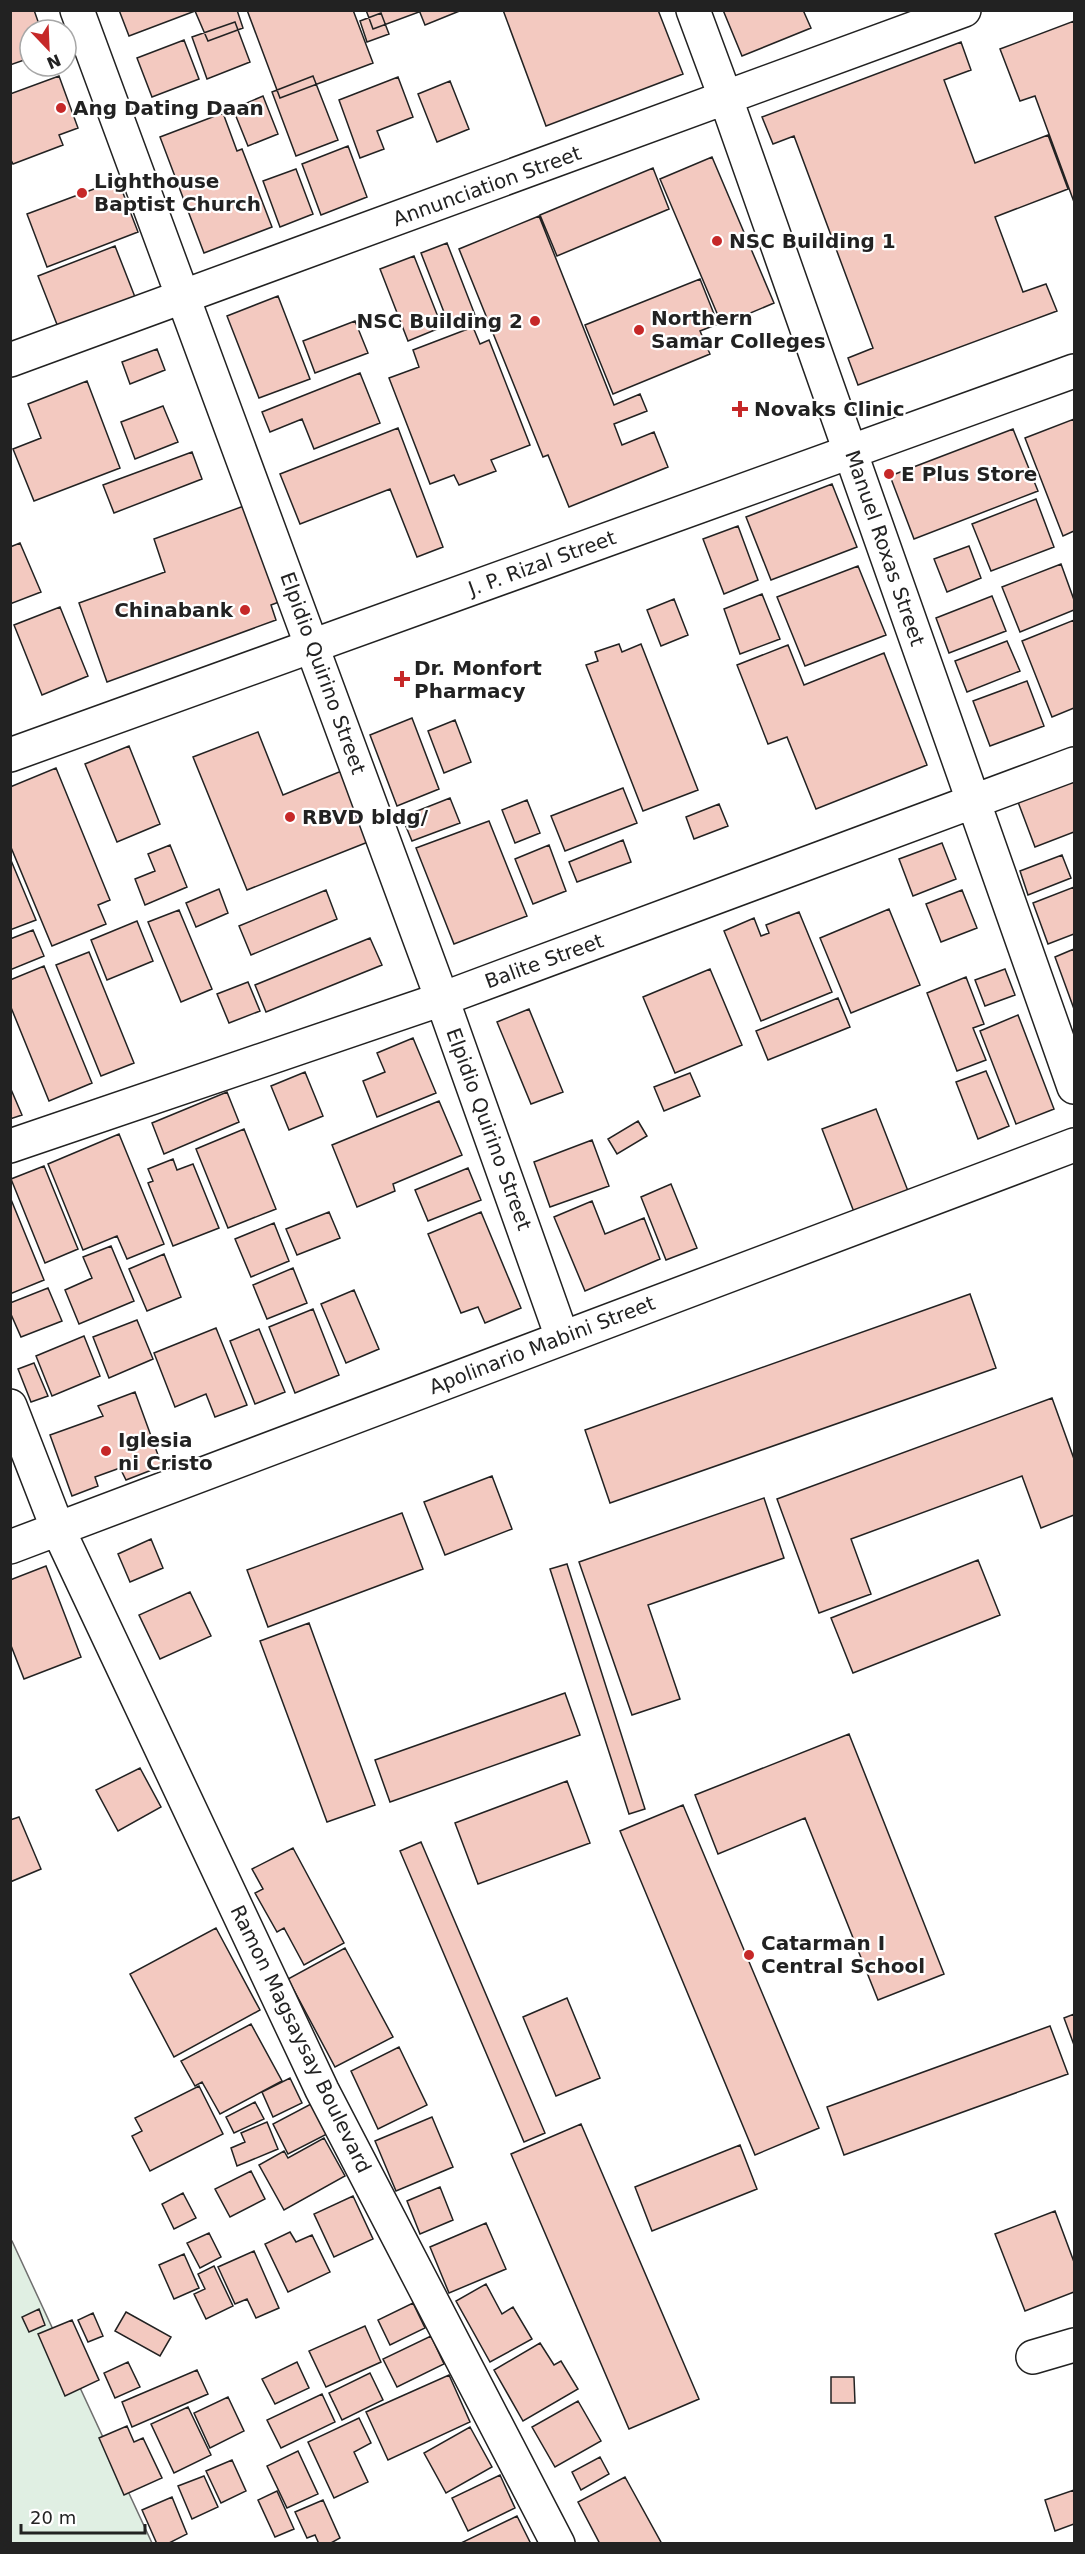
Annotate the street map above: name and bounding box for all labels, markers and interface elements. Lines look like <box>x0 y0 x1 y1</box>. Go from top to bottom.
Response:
north arrow <box>18 18 78 78</box>
text: N <box>44 50 64 73</box>
place label: Ang Dating Daan <box>73 96 264 120</box>
marker: Ang Dating Daan <box>54 101 68 115</box>
street label: Annunciation Street <box>390 141 585 231</box>
place label: Lighthouse Baptist Church <box>94 169 261 216</box>
marker: Lighthouse Baptist Church <box>75 186 89 200</box>
place label: NSC Building 1 <box>729 229 896 253</box>
marker: NSC Building 1 <box>710 234 724 248</box>
place label: Northern Samar Colleges <box>651 306 826 353</box>
place label: NSC Building 2 <box>356 309 523 333</box>
marker: NSC Building 2 <box>528 314 542 328</box>
marker: Northern Samar Colleges <box>632 323 646 337</box>
place label: Novaks Clinic <box>754 397 905 421</box>
marker: Novaks Clinic <box>731 400 749 418</box>
street label: Manuel Roxas Street <box>840 447 930 649</box>
place label: E Plus Store <box>901 462 1037 486</box>
marker: E Plus Store <box>882 467 896 481</box>
street label: J. P. Rizal Street <box>463 525 619 601</box>
street label: Elpidio Quirino Street <box>275 569 371 777</box>
place label: Chinabank <box>114 598 234 622</box>
marker: Chinabank <box>238 603 252 617</box>
place label: Dr. Monfort Pharmacy <box>414 656 542 703</box>
marker: Dr. Monfort Pharmacy <box>395 672 409 686</box>
place label: RBVD bldg/ <box>302 805 429 829</box>
marker: RBVD bldg/ <box>283 810 297 824</box>
street label: Balite Street <box>481 928 607 994</box>
street label: Elpidio Quirino Street <box>441 1025 537 1233</box>
street label: Apolinario Mabini Street <box>426 1291 659 1399</box>
place label: Iglesia ni Cristo <box>118 1428 213 1475</box>
marker: Iglesia ni Cristo <box>99 1444 113 1458</box>
street label: Ramon Magsaysay Boulevard <box>226 1901 376 2177</box>
place label: Catarman I Central School <box>761 1931 925 1978</box>
marker: Catarman I Central School <box>742 1948 756 1962</box>
scale bar <box>21 2497 146 2535</box>
text: 20 m <box>30 2507 76 2528</box>

